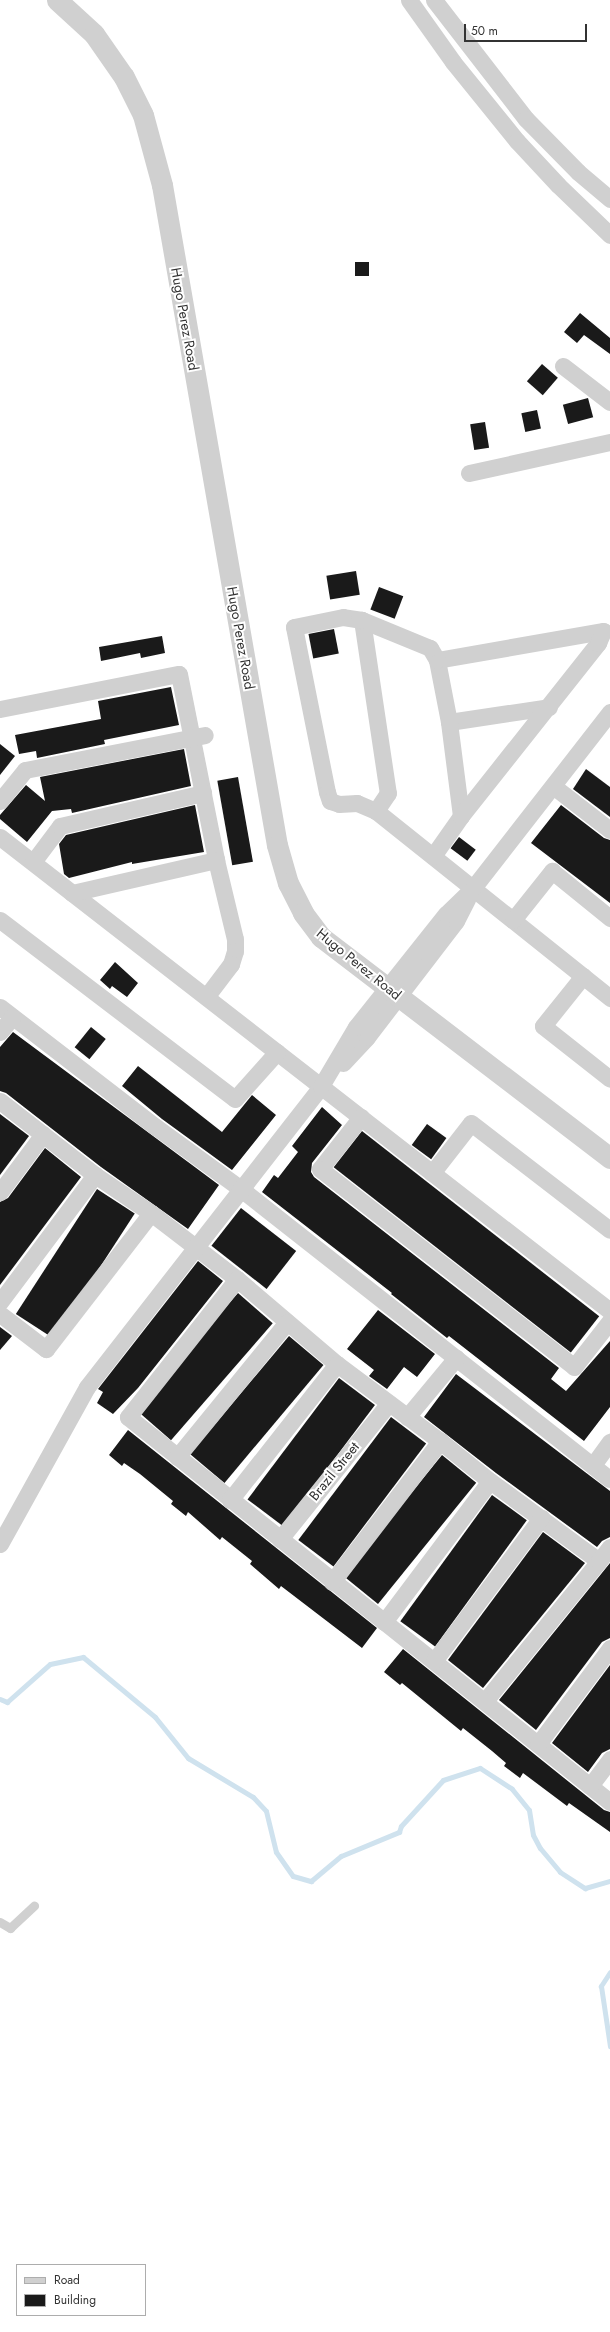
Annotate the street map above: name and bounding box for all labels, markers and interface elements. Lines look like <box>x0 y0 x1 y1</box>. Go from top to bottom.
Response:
scale bar <box>466 16 589 42</box>
text: 50 m <box>471 22 498 40</box>
street label: Hugo Perez Road <box>168 266 202 372</box>
street label: Hugo Perez Road <box>224 585 258 691</box>
street label: Hugo Perez Road <box>313 925 405 1003</box>
street label: Brazil Street <box>305 1438 363 1504</box>
legend <box>16 2264 146 2316</box>
text: Road <box>54 2271 80 2289</box>
text: Building <box>54 2291 96 2309</box>

